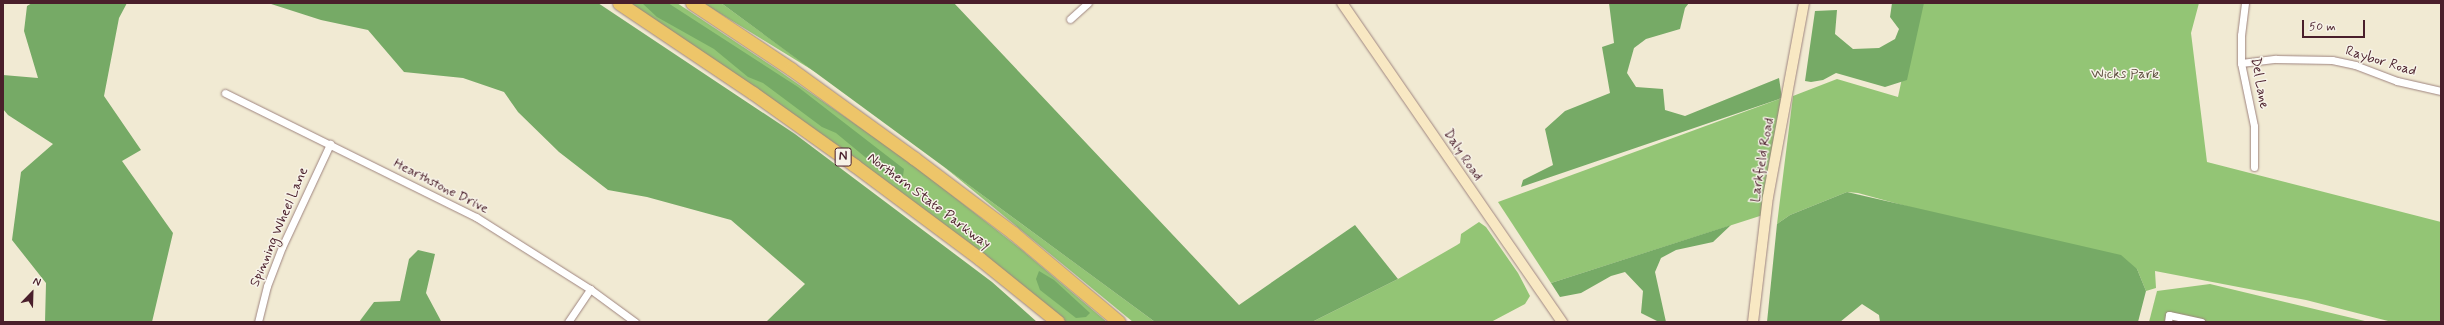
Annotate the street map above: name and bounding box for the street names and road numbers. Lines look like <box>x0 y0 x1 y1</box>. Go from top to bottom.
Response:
street label: Raybor Road <box>2343 42 2419 80</box>
street label: Del Lane <box>2247 55 2273 111</box>
street label: Larkfield Road <box>1746 117 1778 203</box>
street label: Daly Road <box>1440 126 1486 184</box>
road number: N <box>834 146 852 168</box>
street label: Northern State Parkway <box>866 151 992 251</box>
street label: Hearthstone Drive <box>391 155 491 217</box>
street label: Spinning Wheel Lane <box>247 165 311 289</box>

